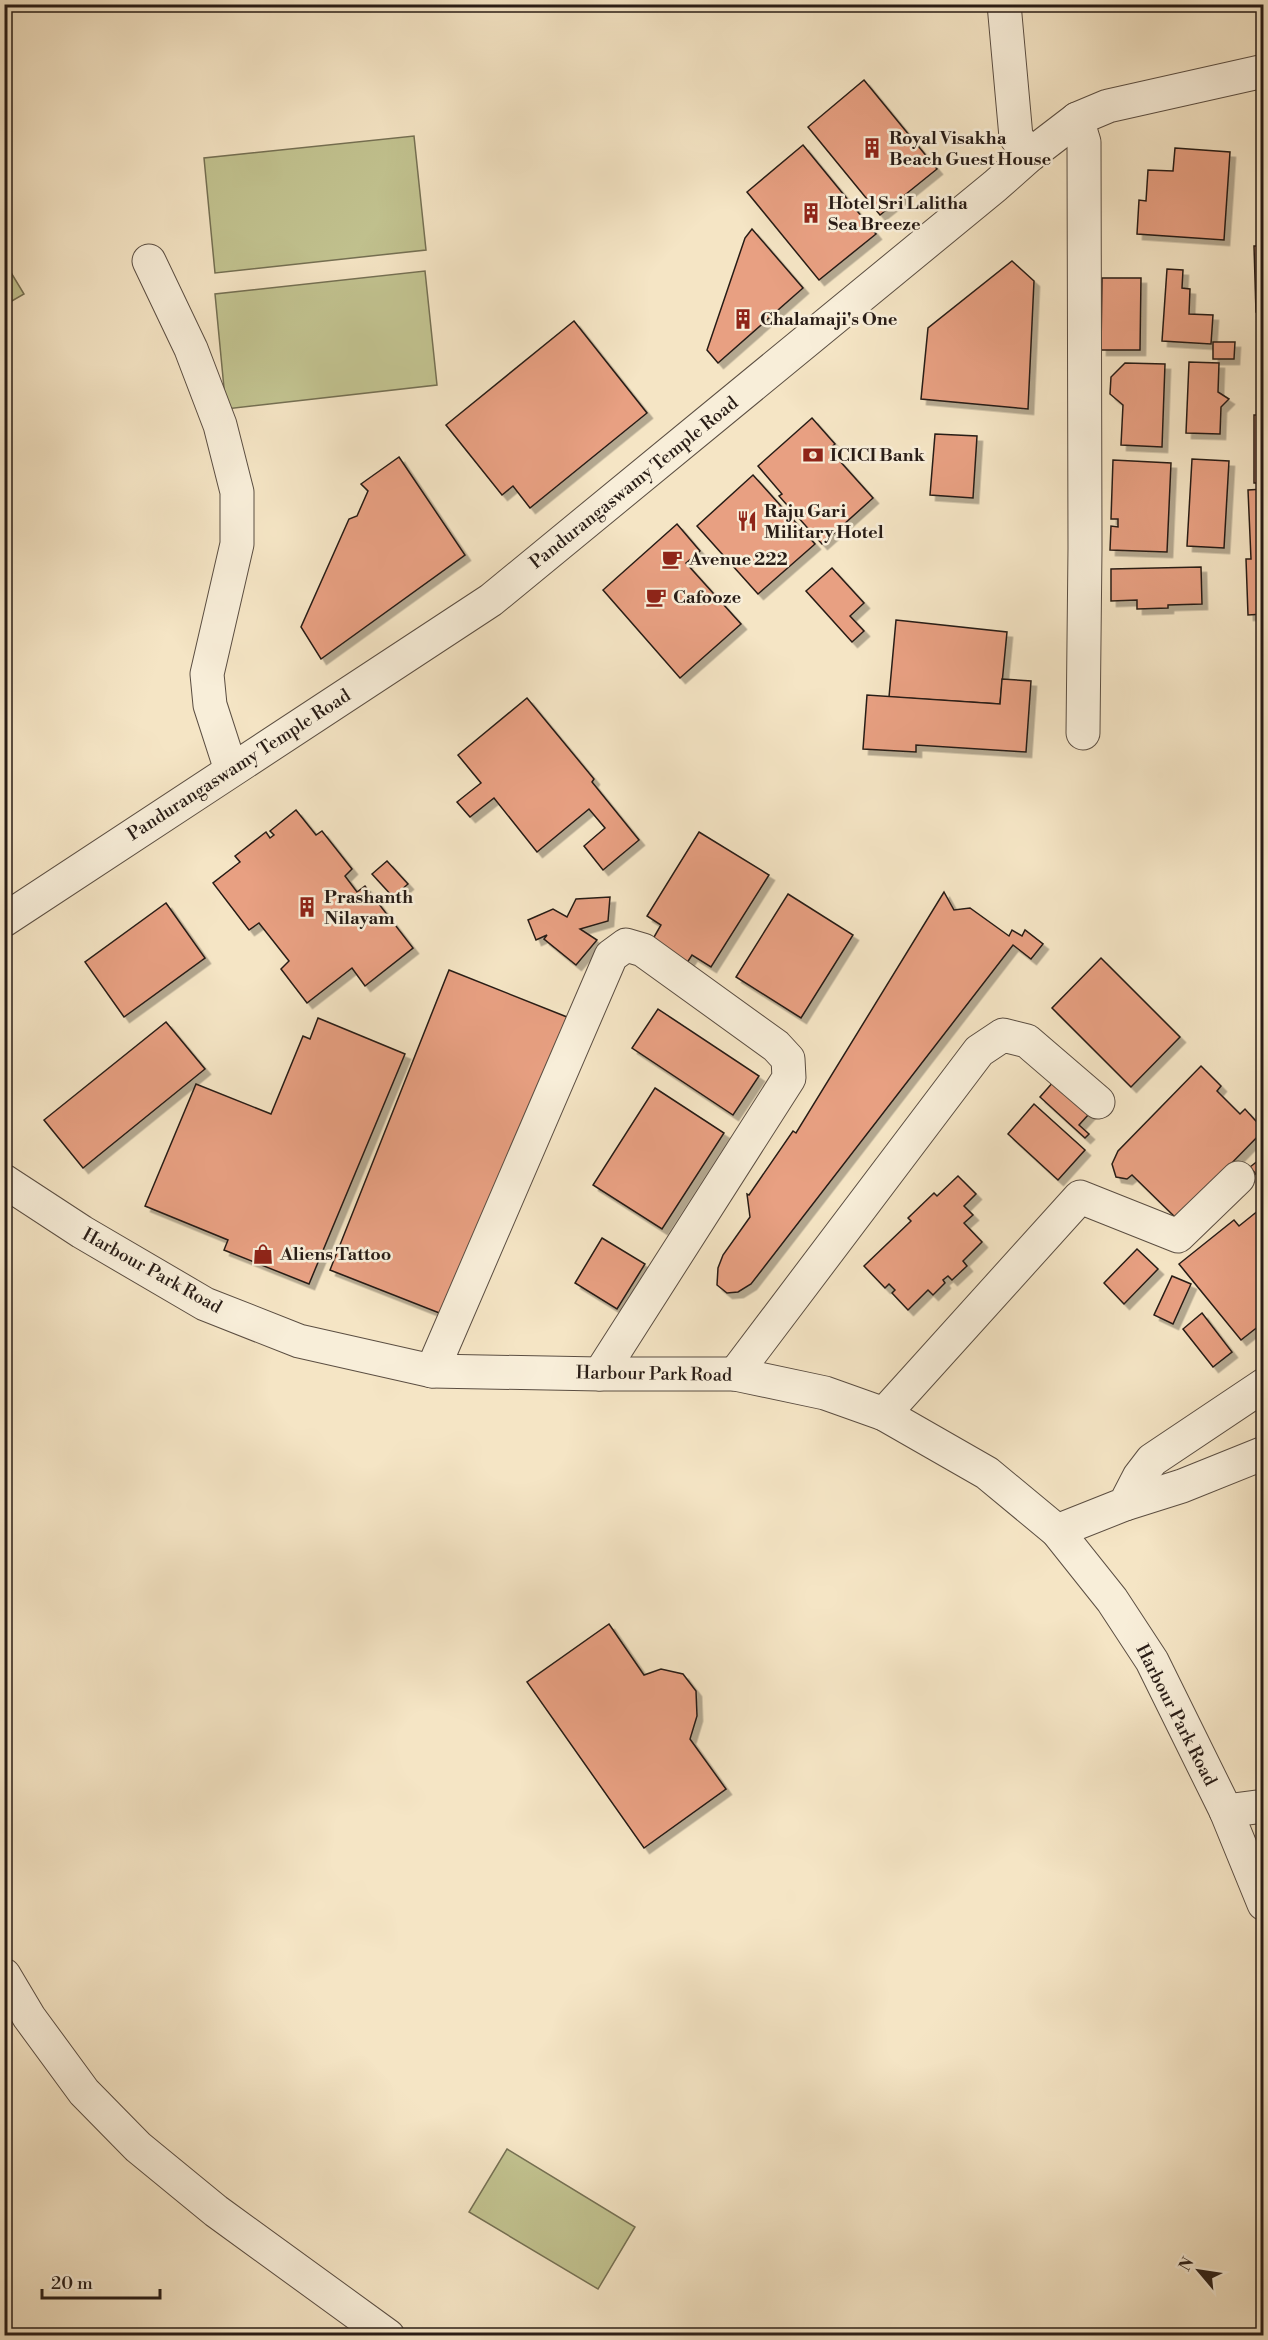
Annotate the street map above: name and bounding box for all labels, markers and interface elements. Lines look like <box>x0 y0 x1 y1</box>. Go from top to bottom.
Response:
place label: Royal Visakha Beach Guest House <box>889 127 1051 171</box>
building icon: Royal Visakha Beach Guest House <box>860 136 884 160</box>
place label: Hotel Sri Lalitha Sea Breeze <box>828 192 968 236</box>
building icon: Hotel Sri Lalitha Sea Breeze <box>799 201 823 225</box>
building icon: Chalamaji's One <box>731 307 755 331</box>
place label: Chalamaji's One <box>760 308 898 331</box>
street label: Pandurangaswamy Temple Road <box>525 391 744 574</box>
bank icon: ICICI Bank <box>801 443 825 467</box>
place label: ICICI Bank <box>830 444 926 467</box>
place label: Raju Gari Military Hotel <box>764 500 884 544</box>
restaurant icon: Raju Gari Military Hotel <box>735 509 759 533</box>
cafe icon: Avenue 222 <box>660 547 684 571</box>
place label: Avenue 222 <box>688 548 788 571</box>
cafe icon: Cafooze <box>644 585 668 609</box>
place label: Cafooze <box>673 586 741 609</box>
street label: Pandurangaswamy Temple Road <box>123 684 356 846</box>
place label: Prashanth Nilayam <box>324 886 413 930</box>
building icon: Prashanth Nilayam <box>295 895 319 919</box>
street label: Harbour Park Road <box>78 1223 227 1319</box>
shop icon: Aliens Tattoo <box>251 1242 275 1266</box>
place label: Aliens Tattoo <box>279 1243 391 1266</box>
street label: Harbour Park Road <box>576 1361 733 1387</box>
street label: Harbour Park Road <box>1130 1640 1222 1790</box>
north arrow <box>1169 2241 1229 2301</box>
text: N <box>1175 2254 1199 2275</box>
scale bar <box>42 2262 160 2300</box>
text: 20 m <box>51 2272 93 2295</box>

